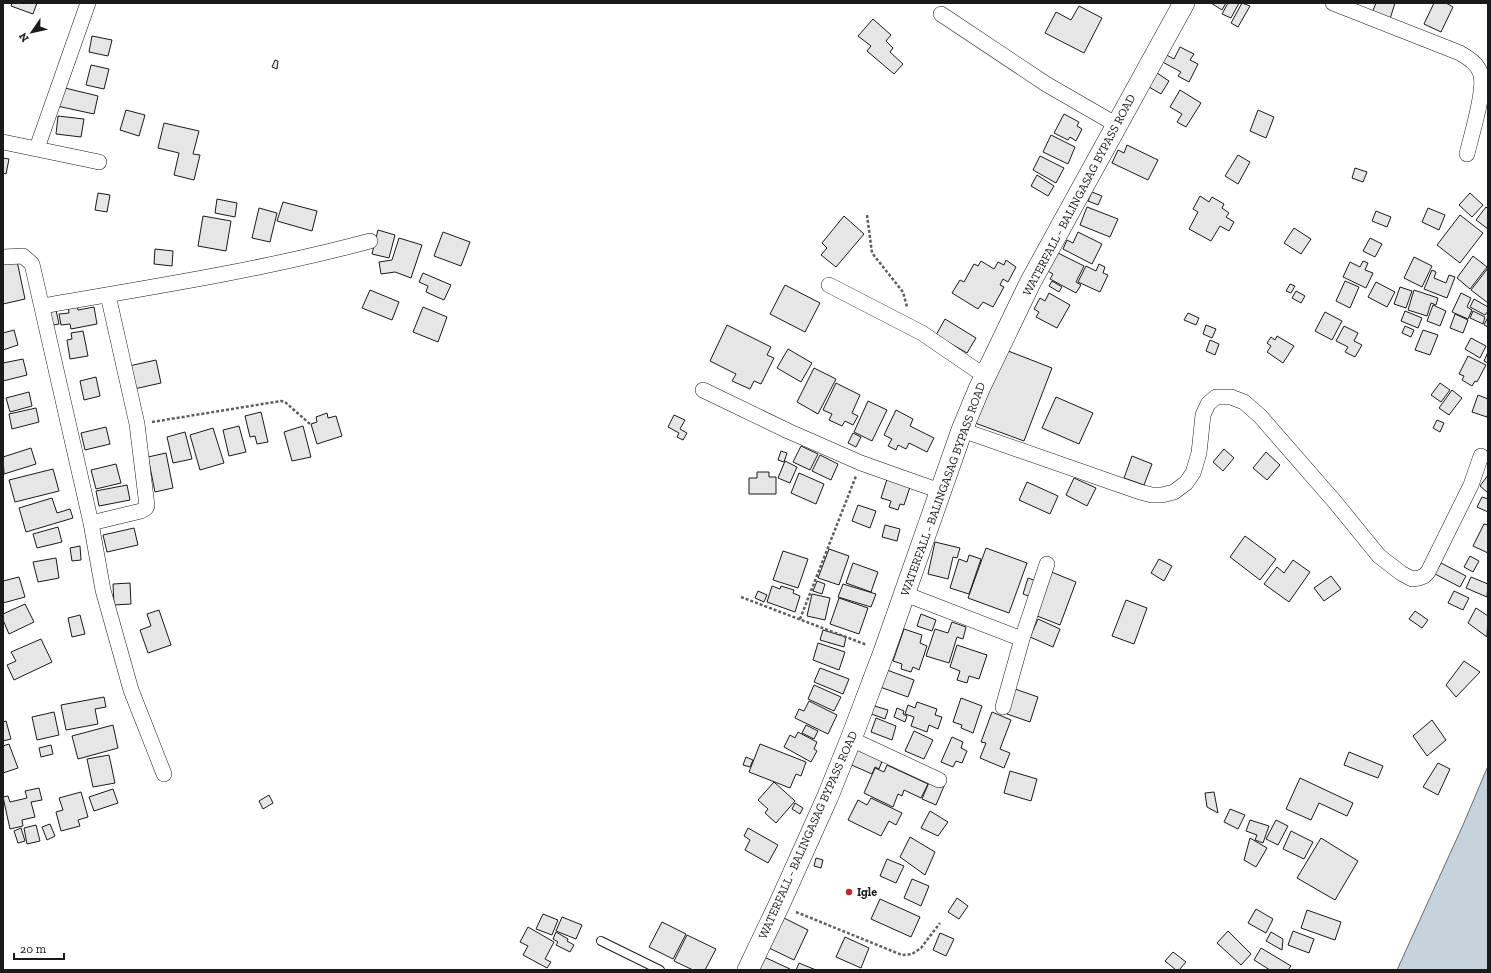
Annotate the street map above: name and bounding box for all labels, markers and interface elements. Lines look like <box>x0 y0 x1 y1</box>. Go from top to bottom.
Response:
north arrow <box>12 12 52 52</box>
text: N <box>16 30 32 44</box>
street label: WATERFALL ‒ BALINGASAG BYPASS ROAD <box>1020 92 1138 298</box>
street label: WATERFALL ‒ BALINGASAG BYPASS ROAD <box>898 380 988 598</box>
street label: WATERFALL ‒ BALINGASAG BYPASS ROAD <box>756 729 860 941</box>
place label: Igle <box>857 885 877 899</box>
marker: Igle <box>844 887 854 897</box>
scale bar <box>14 935 64 961</box>
text: 20 m <box>20 942 47 956</box>

